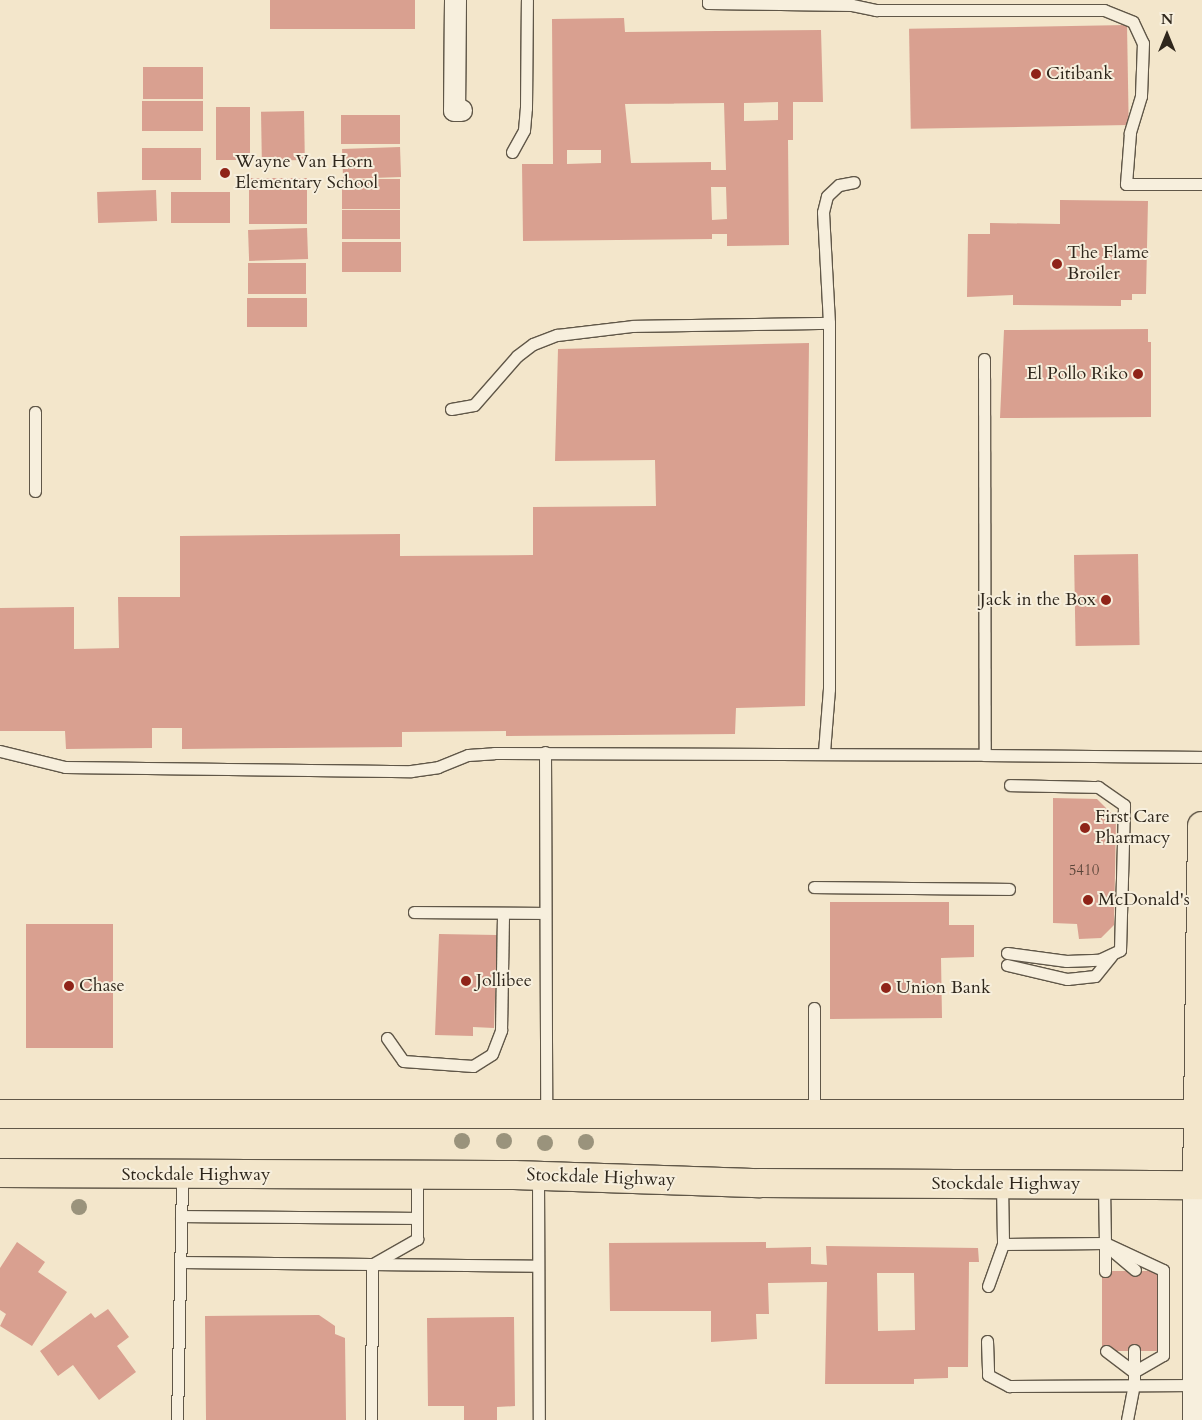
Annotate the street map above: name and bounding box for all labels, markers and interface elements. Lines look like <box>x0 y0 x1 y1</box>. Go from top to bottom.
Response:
north arrow <box>1142 10 1192 60</box>
text: N <box>1161 10 1173 29</box>
place label: Citibank <box>1046 63 1113 85</box>
marker: Citibank <box>1030 68 1042 80</box>
place label: Wayne Van Horn Elementary School <box>235 152 378 194</box>
marker: Wayne Van Horn Elementary School <box>219 167 231 179</box>
place label: The Flame Broiler <box>1067 243 1149 286</box>
marker: The Flame Broiler <box>1051 258 1063 270</box>
place label: El Pollo Riko <box>1026 363 1128 385</box>
marker: El Pollo Riko <box>1132 368 1144 380</box>
place label: Jack in the Box <box>980 589 1096 611</box>
marker: Jack in the Box <box>1100 594 1112 606</box>
place label: First Care Pharmacy <box>1095 807 1171 850</box>
marker: First Care Pharmacy <box>1079 822 1091 834</box>
house number: 5410 <box>1069 862 1099 880</box>
place label: McDonald's <box>1098 889 1190 911</box>
marker: McDonald's <box>1082 894 1094 906</box>
place label: Jollibee <box>476 970 532 992</box>
place label: Chase <box>79 975 125 997</box>
marker: Jollibee <box>460 975 472 987</box>
place label: Union Bank <box>896 977 991 999</box>
marker: Chase <box>63 980 75 992</box>
marker: Union Bank <box>880 982 892 994</box>
street label: Stockdale Highway <box>121 1164 271 1186</box>
street label: Stockdale Highway <box>526 1165 676 1191</box>
street label: Stockdale Highway <box>931 1173 1081 1195</box>

